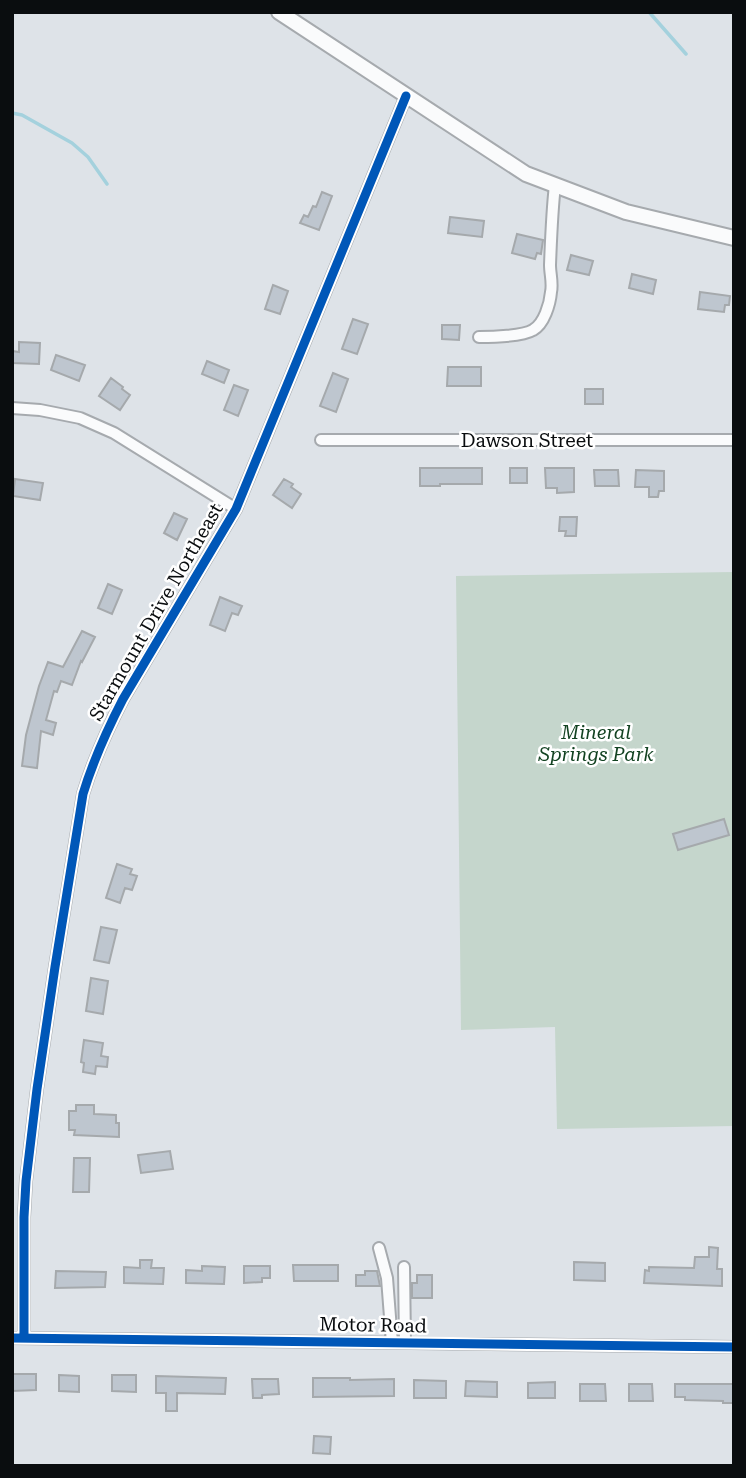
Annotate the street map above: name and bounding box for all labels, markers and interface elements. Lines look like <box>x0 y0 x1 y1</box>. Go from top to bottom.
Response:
street label: Dawson Street <box>461 429 593 452</box>
street label: Starmount Drive Northeast <box>84 499 228 725</box>
park label: Mineral Springs Park <box>537 721 654 766</box>
street label: Motor Road <box>319 1313 427 1337</box>

